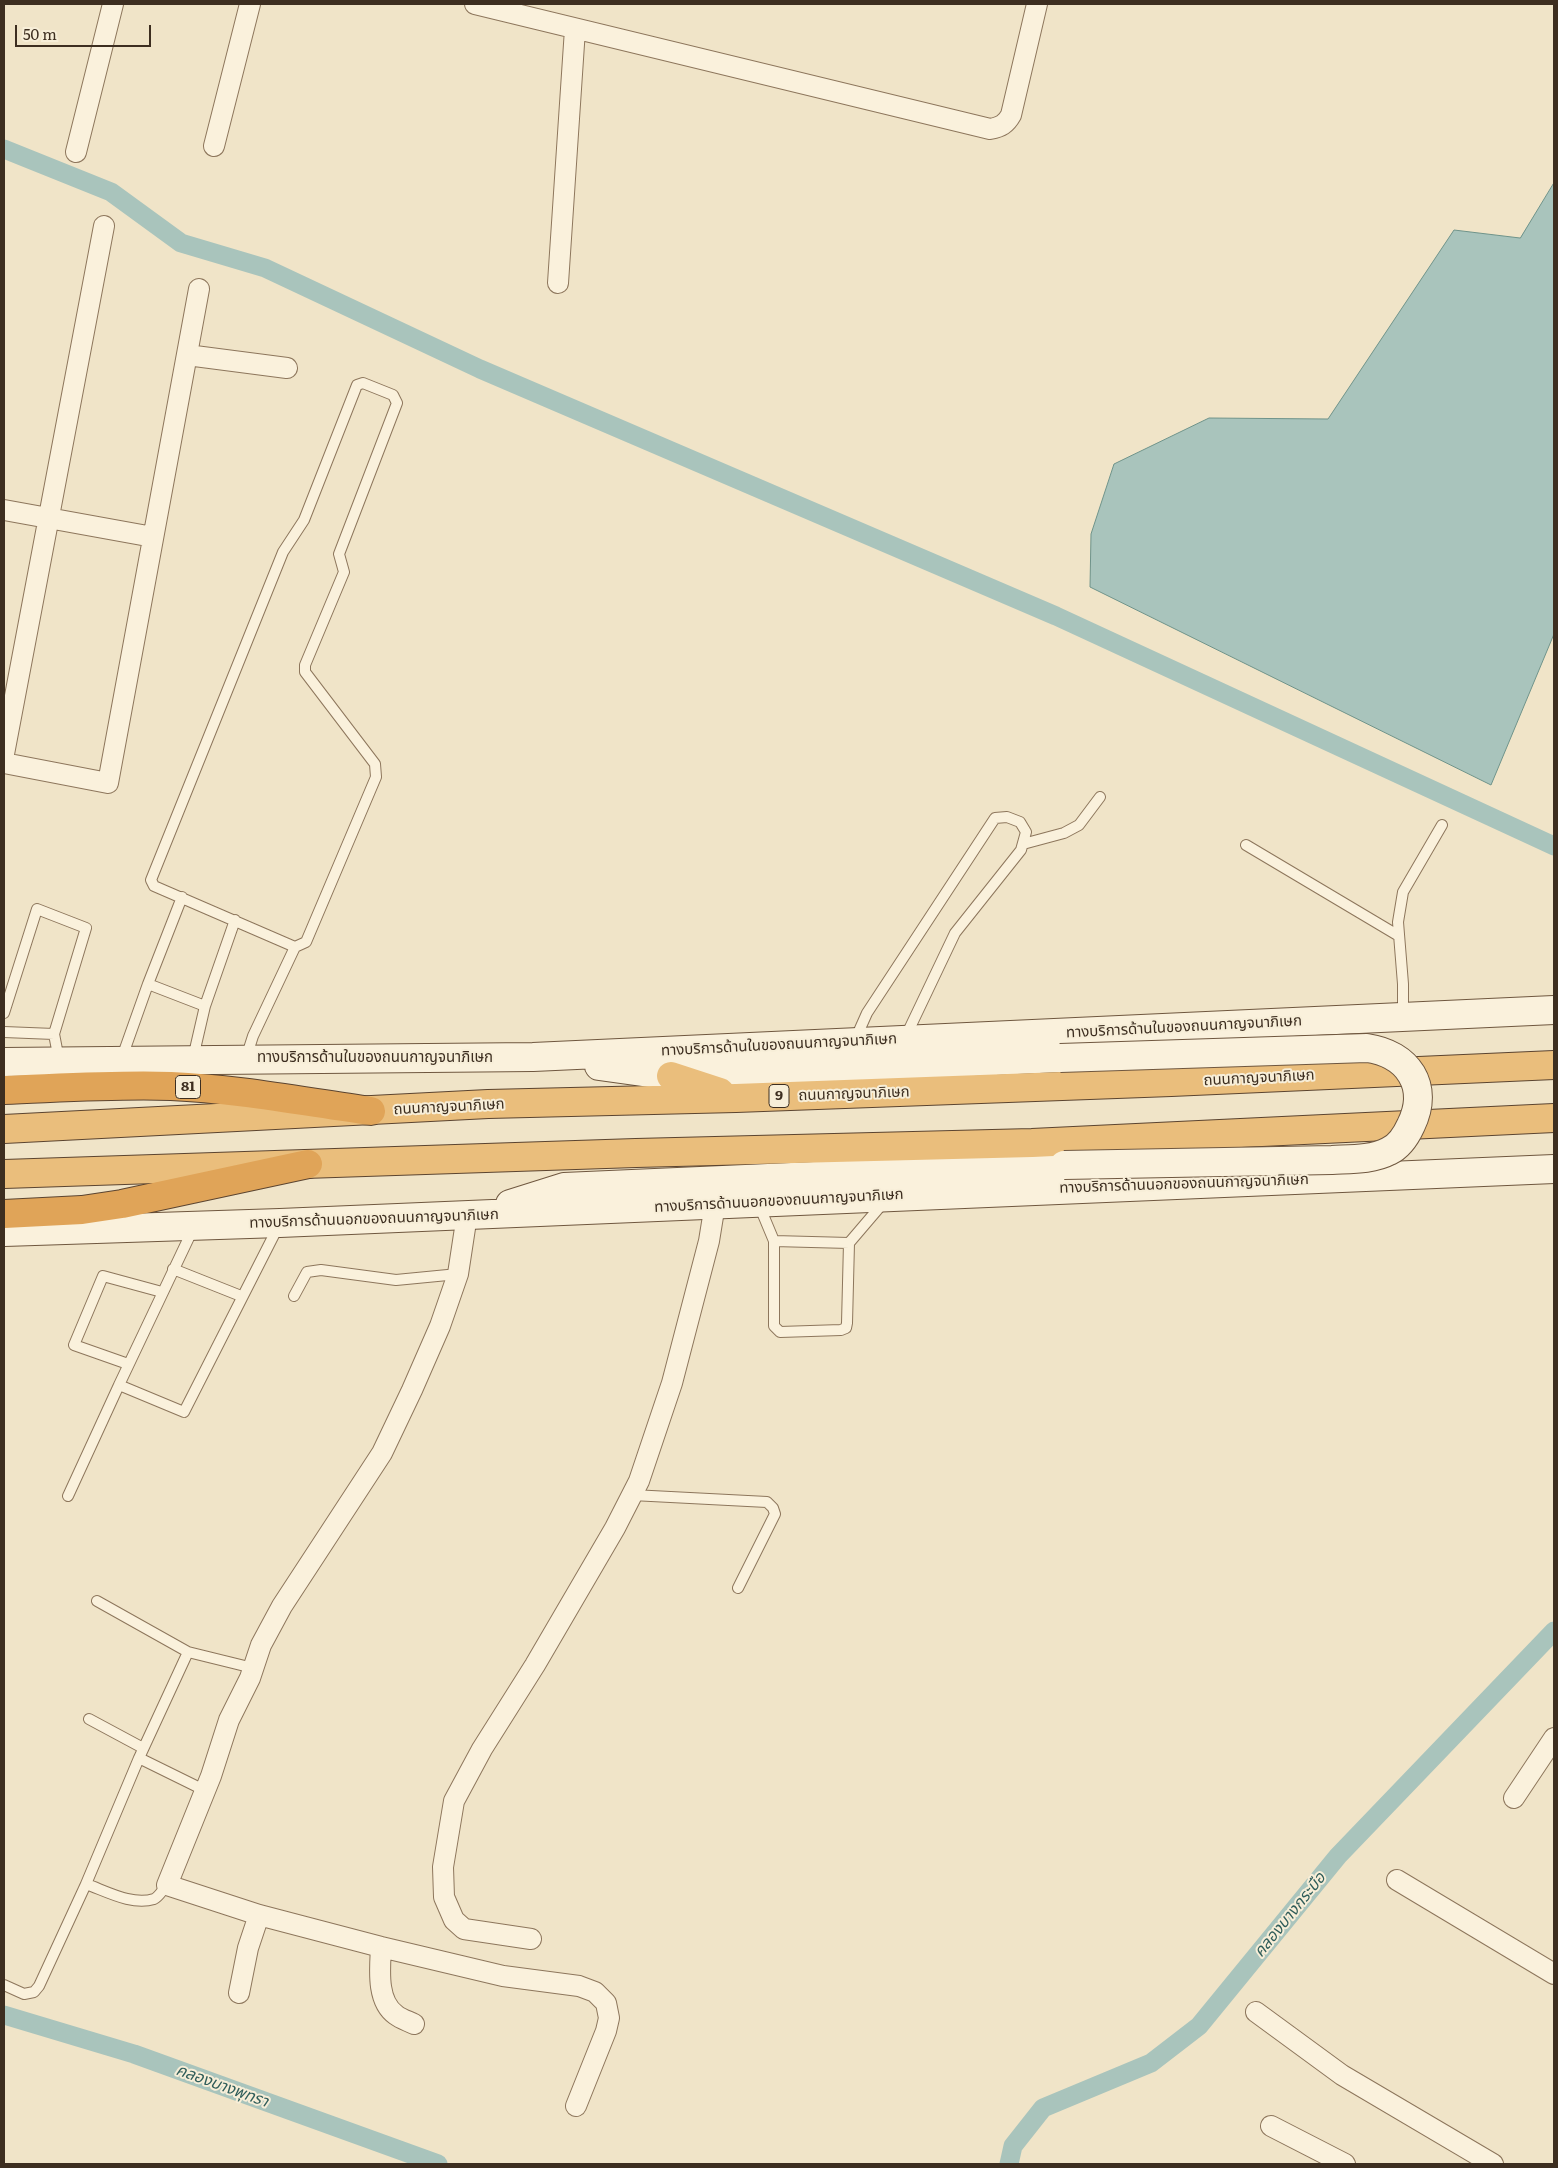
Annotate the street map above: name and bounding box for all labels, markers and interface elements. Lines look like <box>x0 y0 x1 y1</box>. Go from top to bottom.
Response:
scale bar <box>18 15 154 47</box>
text: 50 m <box>23 22 57 45</box>
street label: ทางบริการด้านในของถนนกาญจนาภิเษก <box>1066 1012 1302 1042</box>
street label: ทางบริการด้านในของถนนกาญจนาภิเษก <box>661 1030 897 1060</box>
street label: ทางบริการด้านในของถนนกาญจนาภิเษก <box>257 1049 493 1067</box>
street label: ถนนกาญจนาภิเษก <box>1203 1066 1315 1090</box>
road number: 81 <box>176 1076 200 1098</box>
street label: ถนนกาญจนาภิเษก <box>798 1083 910 1105</box>
road number: 9 <box>769 1084 789 1108</box>
street label: ถนนกาญจนาภิเษก <box>393 1095 505 1119</box>
street label: ทางบริการด้านนอกของถนนกาญจนาภิเษก <box>1059 1171 1309 1197</box>
street label: ทางบริการด้านนอกของถนนกาญจนาภิเษก <box>654 1185 904 1217</box>
street label: ทางบริการด้านนอกของถนนกาญจนาภิเษก <box>249 1206 499 1232</box>
water label: คลองบางกระบือ <box>1250 1869 1330 1961</box>
water label: คลองบางพุทรา <box>173 2060 271 2112</box>

